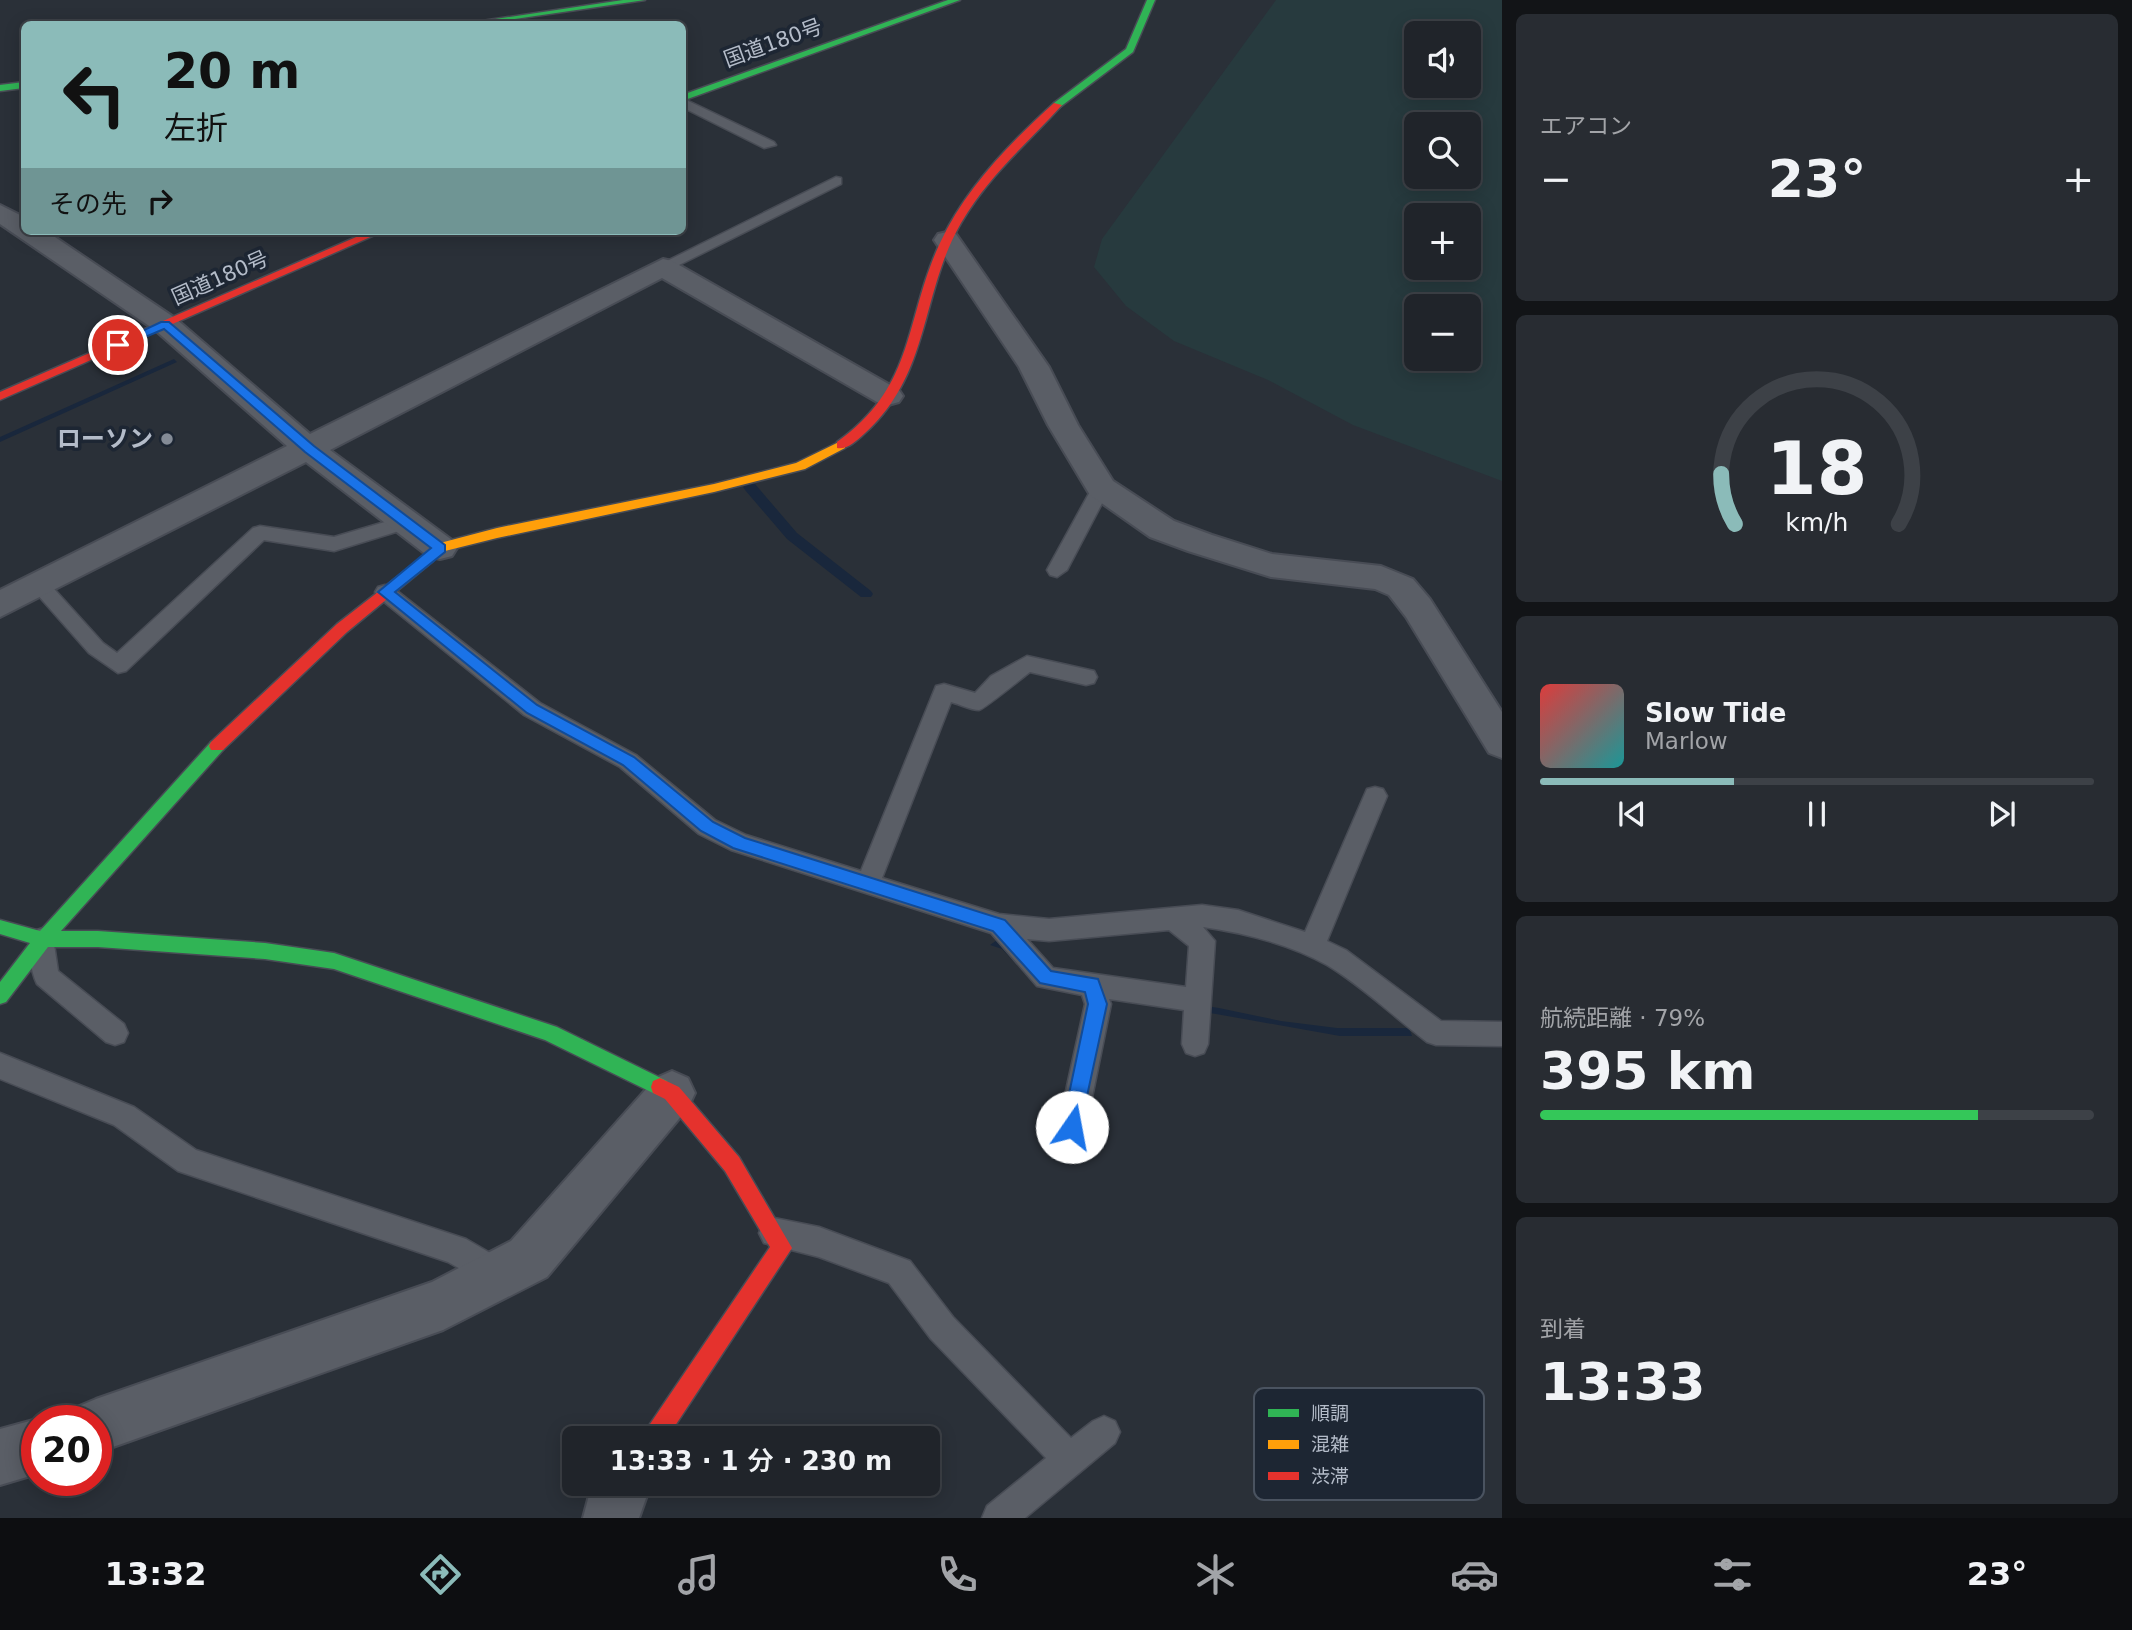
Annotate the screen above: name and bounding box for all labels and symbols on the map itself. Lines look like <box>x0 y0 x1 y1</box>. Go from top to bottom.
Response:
street label: 国道180号 <box>720 14 826 72</box>
street label: 国道180号 <box>168 246 272 310</box>
pin <box>88 315 148 375</box>
place label: ローソン <box>57 425 153 453</box>
marker: ローソン <box>159 431 175 447</box>
position arrow <box>1035 1090 1109 1164</box>
legend <box>1254 1388 1484 1500</box>
text: 順調 <box>1311 1402 1349 1424</box>
speed limit sign: 20 <box>21 1405 112 1496</box>
text: 混雑 <box>1311 1433 1349 1455</box>
text: 渋滞 <box>1311 1465 1349 1487</box>

